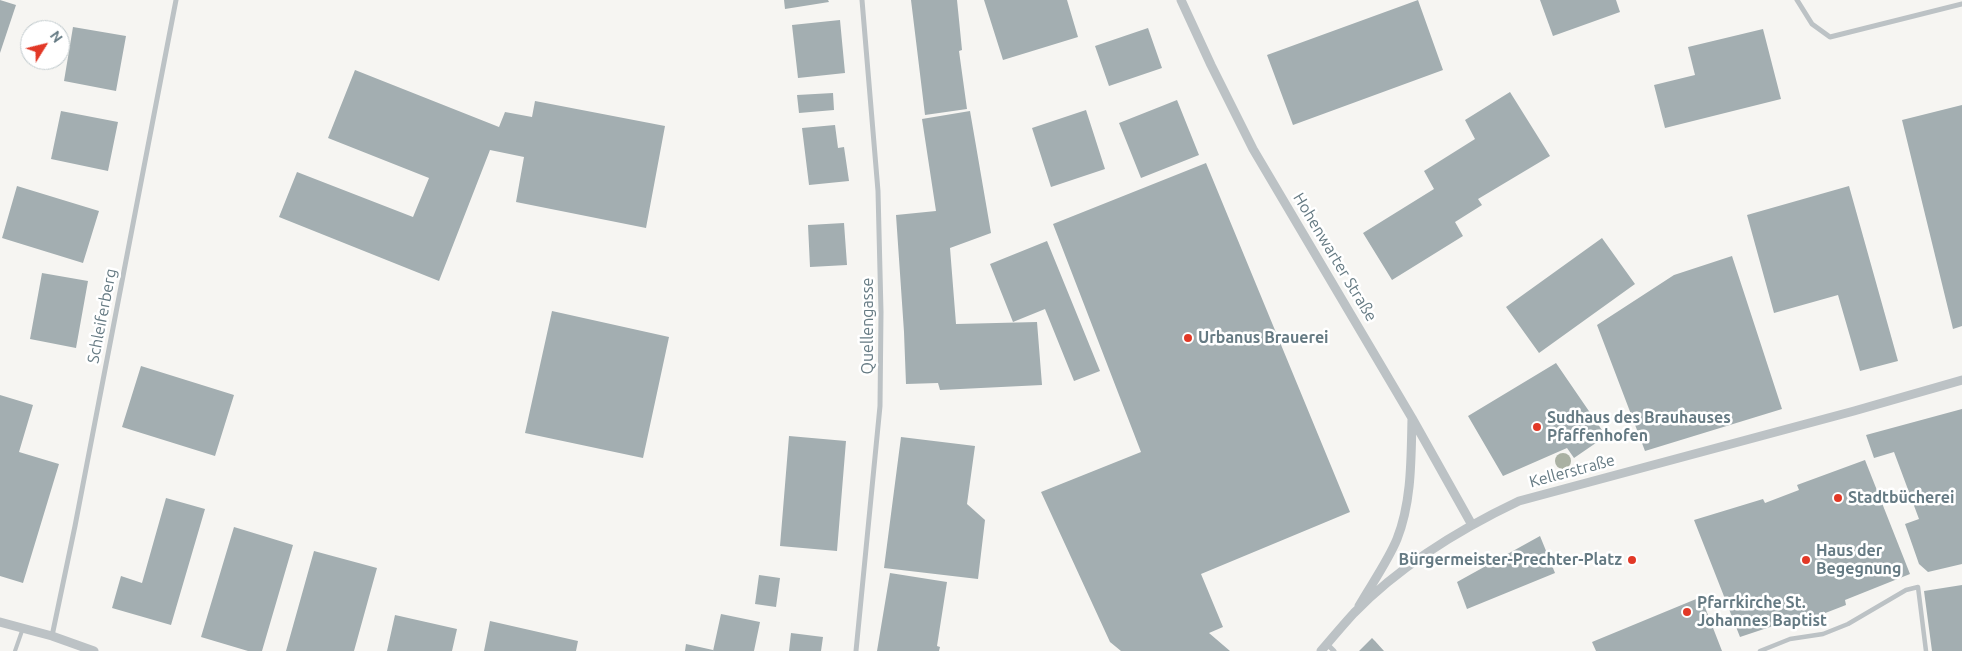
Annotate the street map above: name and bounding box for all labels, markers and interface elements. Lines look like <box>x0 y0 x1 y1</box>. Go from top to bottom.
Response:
north arrow <box>20 20 70 70</box>
text: N <box>47 28 66 46</box>
street label: Hohenwarter Straße <box>1289 189 1381 325</box>
street label: Schleiferberg <box>83 267 121 365</box>
street label: Quellengasse <box>858 278 878 374</box>
place label: Urbanus Brauerei <box>1198 328 1329 348</box>
marker: Urbanus Brauerei <box>1182 332 1194 344</box>
place label: Sudhaus des Brauhauses Pfaffenhofen <box>1547 408 1731 446</box>
marker: Sudhaus des Brauhauses Pfaffenhofen <box>1531 421 1543 433</box>
street label: Kellerstraße <box>1527 450 1617 492</box>
place label: Stadtbücherei <box>1848 488 1954 508</box>
marker: Stadtbücherei <box>1832 492 1844 504</box>
place label: Haus der Begegnung <box>1816 541 1901 579</box>
place label: Bürgermeister-Prechter-Platz <box>1399 550 1622 570</box>
marker: Bürgermeister-Prechter-Platz <box>1626 554 1638 566</box>
marker: Haus der Begegnung <box>1800 554 1812 566</box>
place label: Pfarrkirche St. Johannes Baptist <box>1697 593 1827 631</box>
marker: Pfarrkirche St. Johannes Baptist <box>1681 606 1693 618</box>

